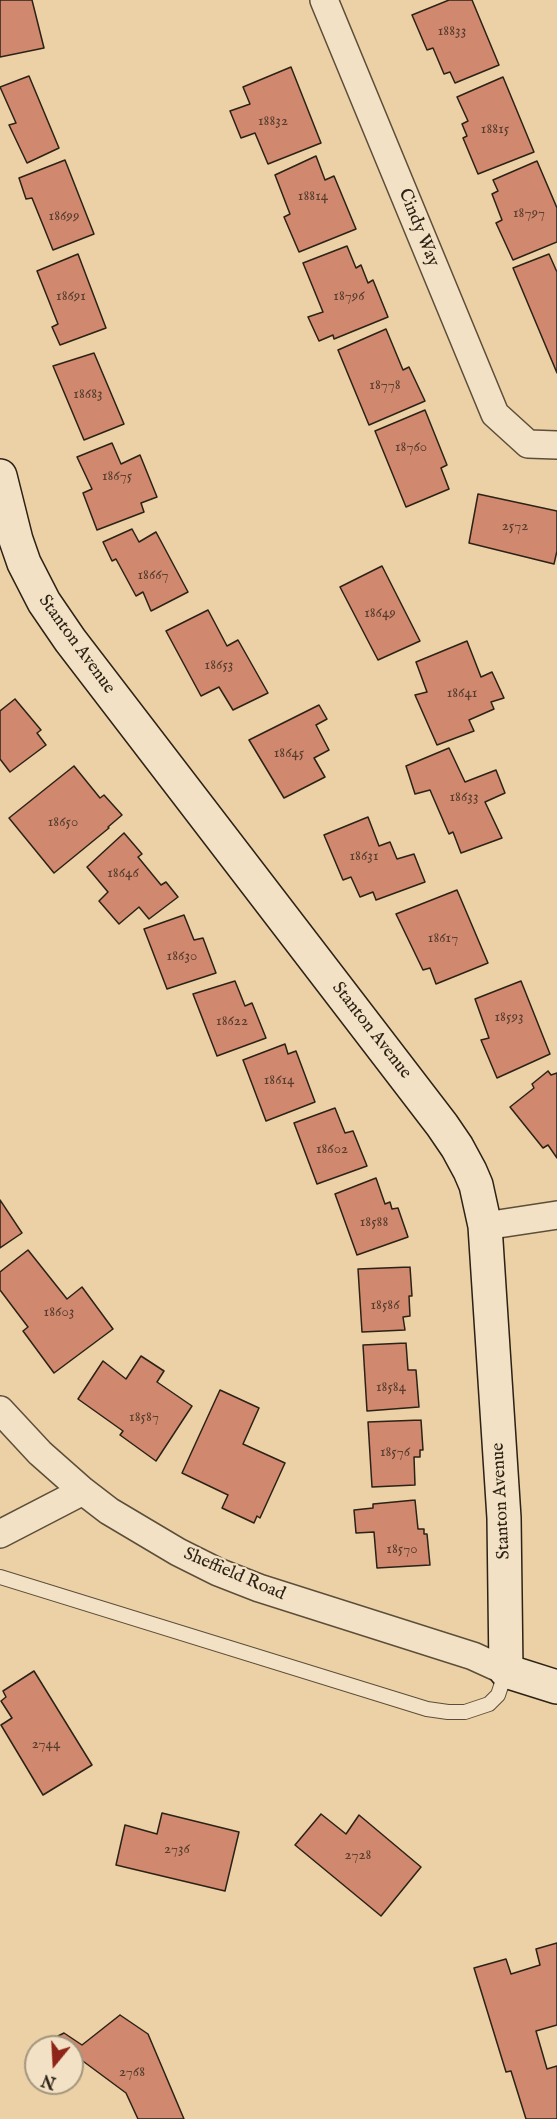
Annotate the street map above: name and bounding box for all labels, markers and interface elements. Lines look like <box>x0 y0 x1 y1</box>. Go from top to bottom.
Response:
house number: 18833 <box>438 23 466 41</box>
house number: 18832 <box>258 113 288 131</box>
house number: 18815 <box>481 121 509 139</box>
street label: Cindy Way <box>393 186 443 270</box>
house number: 18814 <box>298 188 328 206</box>
house number: 18797 <box>513 205 545 223</box>
house number: 18699 <box>49 208 79 226</box>
house number: 18691 <box>56 288 86 306</box>
house number: 18796 <box>333 288 365 306</box>
house number: 18778 <box>369 377 401 395</box>
house number: 18683 <box>73 386 103 404</box>
house number: 18760 <box>395 439 427 457</box>
house number: 18675 <box>102 468 132 486</box>
house number: 2572 <box>502 518 528 536</box>
house number: 18667 <box>137 567 169 585</box>
street label: Stanton Avenue <box>33 591 119 699</box>
house number: 18649 <box>364 605 396 623</box>
house number: 18653 <box>205 657 233 675</box>
house number: 18641 <box>447 685 477 703</box>
house number: 18645 <box>274 745 304 763</box>
house number: 18633 <box>449 789 479 807</box>
house number: 18650 <box>48 814 78 832</box>
house number: 18631 <box>350 848 378 866</box>
house number: 18646 <box>107 865 139 883</box>
house number: 18617 <box>428 930 458 948</box>
house number: 18630 <box>167 948 197 966</box>
street label: Stanton Avenue <box>326 978 416 1084</box>
house number: 18593 <box>494 1009 524 1027</box>
house number: 18622 <box>216 1013 248 1031</box>
house number: 18614 <box>264 1072 294 1090</box>
house number: 18602 <box>316 1141 348 1159</box>
house number: 18588 <box>360 1214 388 1232</box>
house number: 18586 <box>370 1297 400 1315</box>
house number: 18603 <box>44 1304 74 1322</box>
house number: 18584 <box>376 1379 406 1397</box>
house number: 18587 <box>129 1409 159 1427</box>
street label: Stanton Avenue <box>488 1442 516 1560</box>
house number: 18576 <box>380 1444 410 1462</box>
house number: 18570 <box>386 1541 418 1559</box>
street label: Sheffield Road <box>180 1544 288 1606</box>
house number: 2744 <box>32 1736 60 1754</box>
house number: 2736 <box>164 1841 190 1859</box>
house number: 2728 <box>345 1847 371 1865</box>
north arrow <box>24 2035 84 2095</box>
house number: 2768 <box>119 2064 145 2082</box>
text: N <box>39 2069 59 2092</box>

